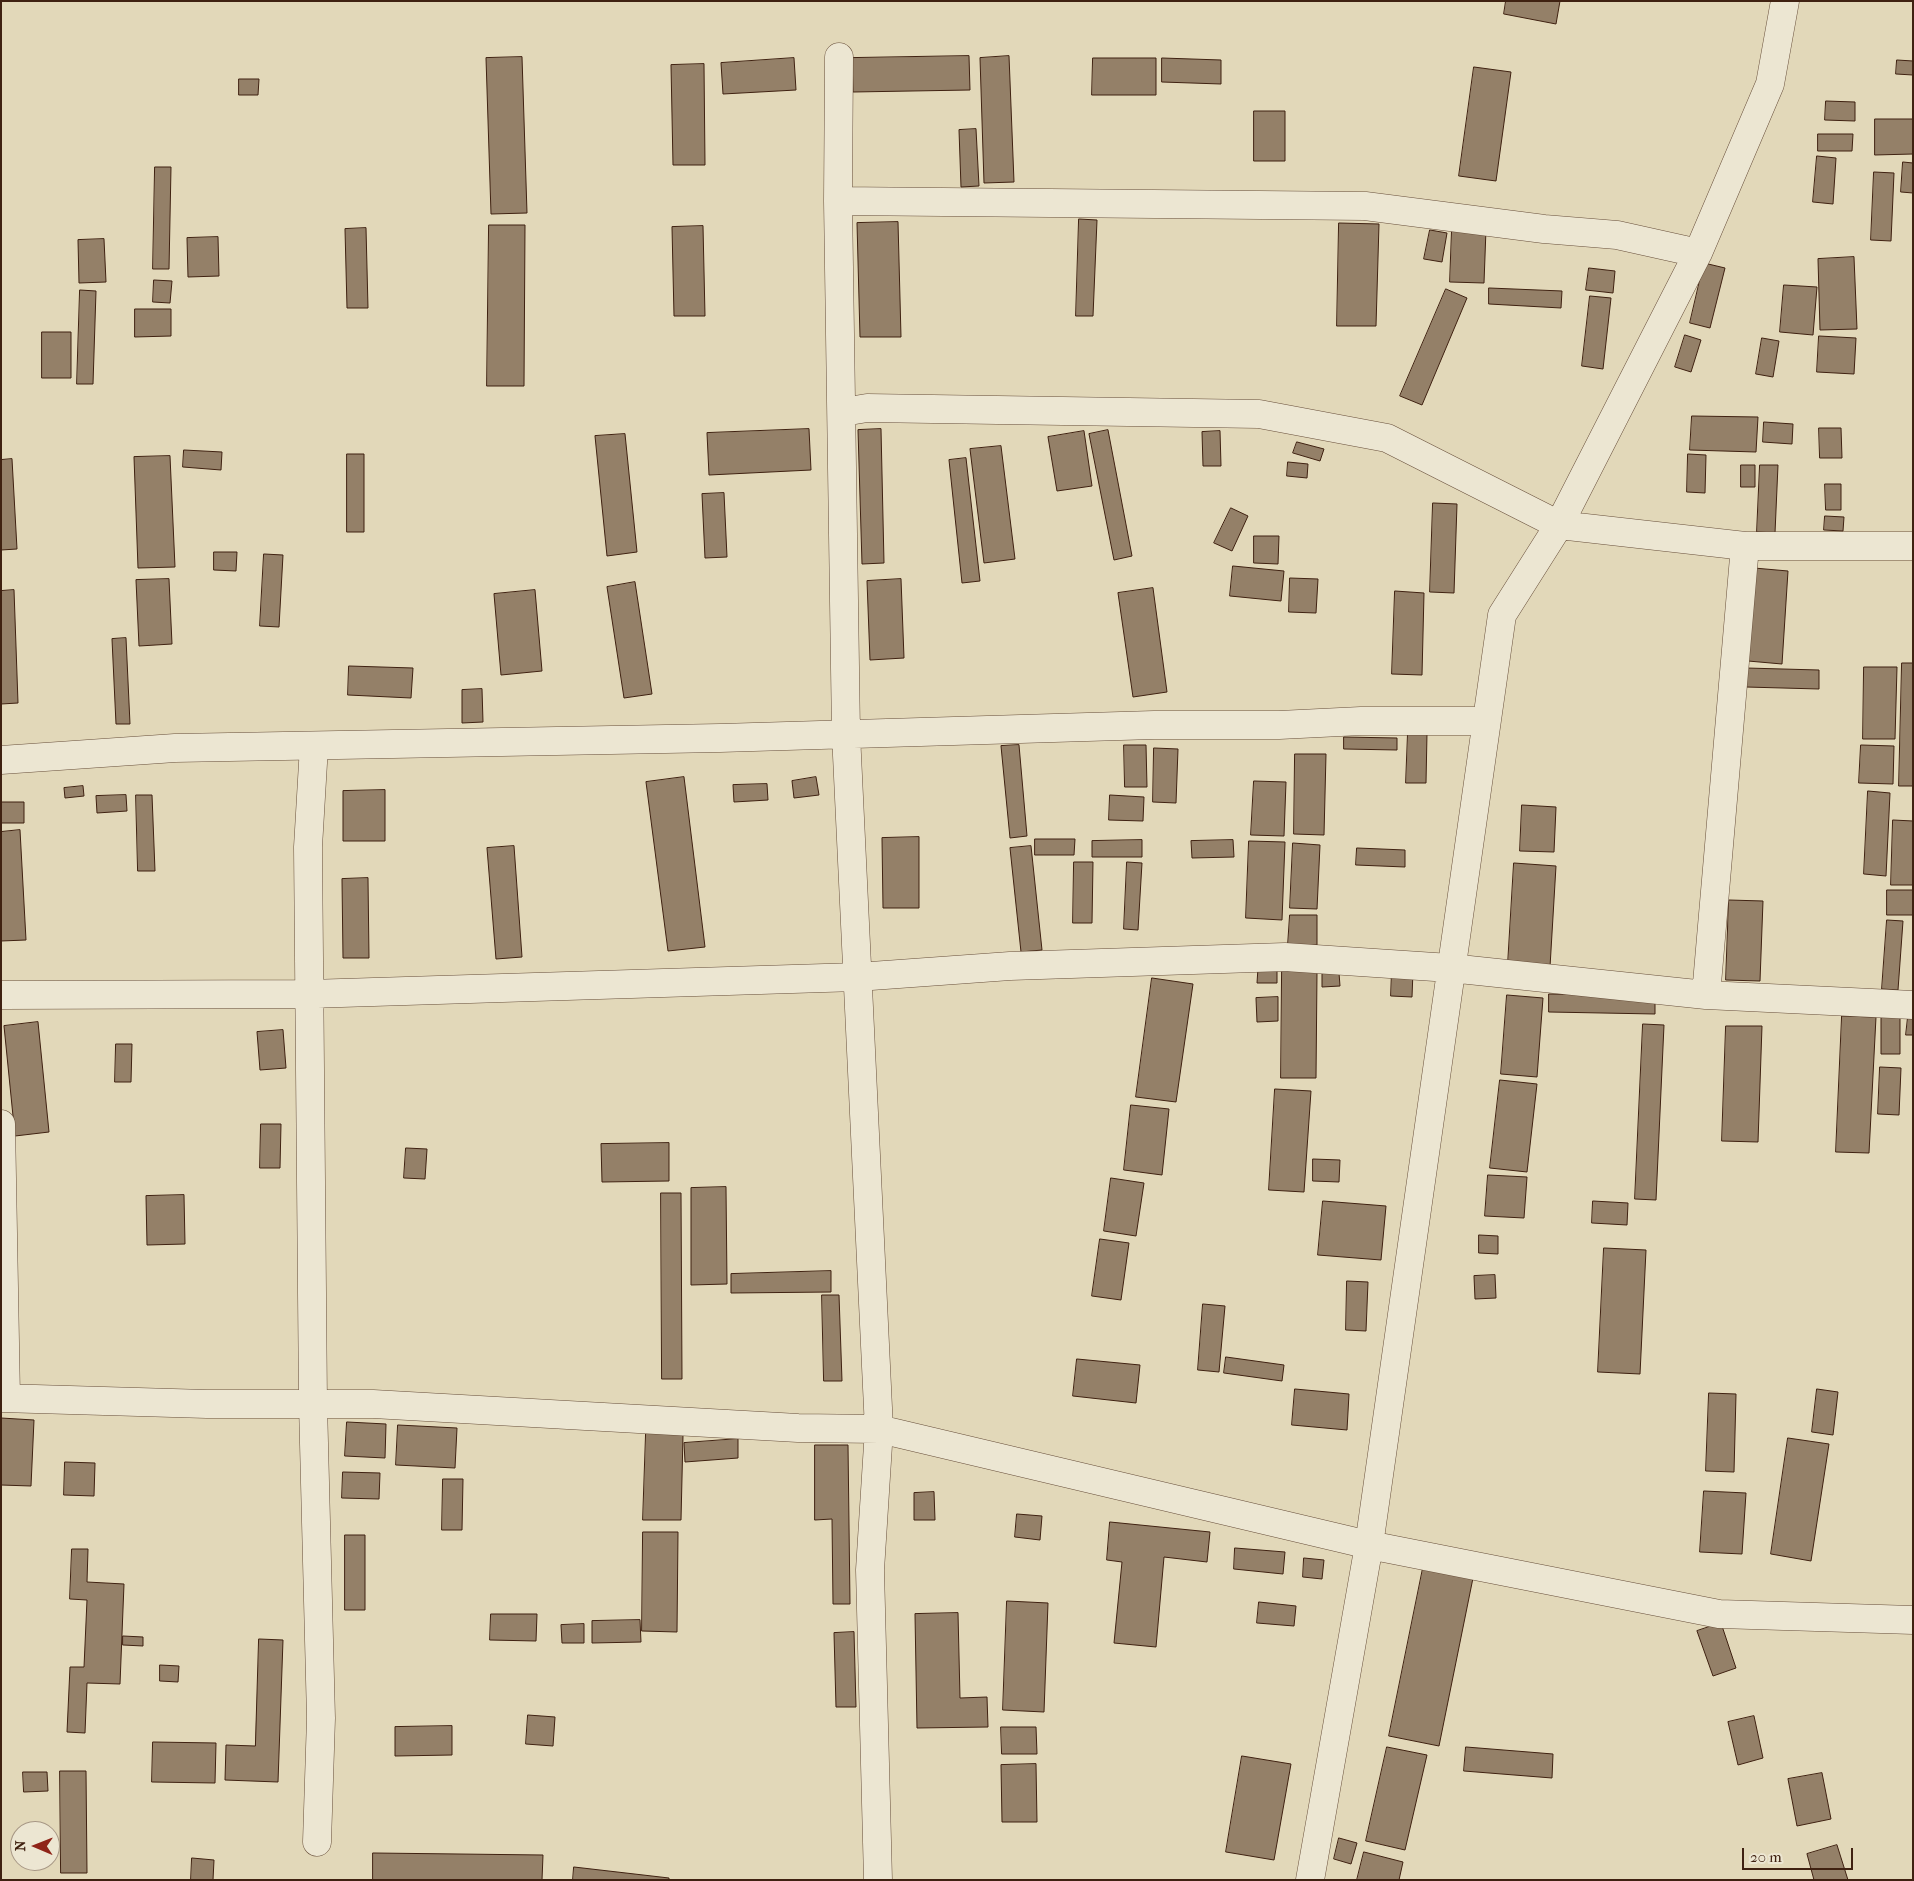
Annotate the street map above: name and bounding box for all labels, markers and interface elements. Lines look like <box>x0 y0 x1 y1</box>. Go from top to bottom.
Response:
north arrow <box>10 1821 60 1871</box>
scale bar <box>1744 1838 1855 1870</box>
text: N <box>12 1840 29 1851</box>
text: 20 m <box>1750 1848 1782 1866</box>

